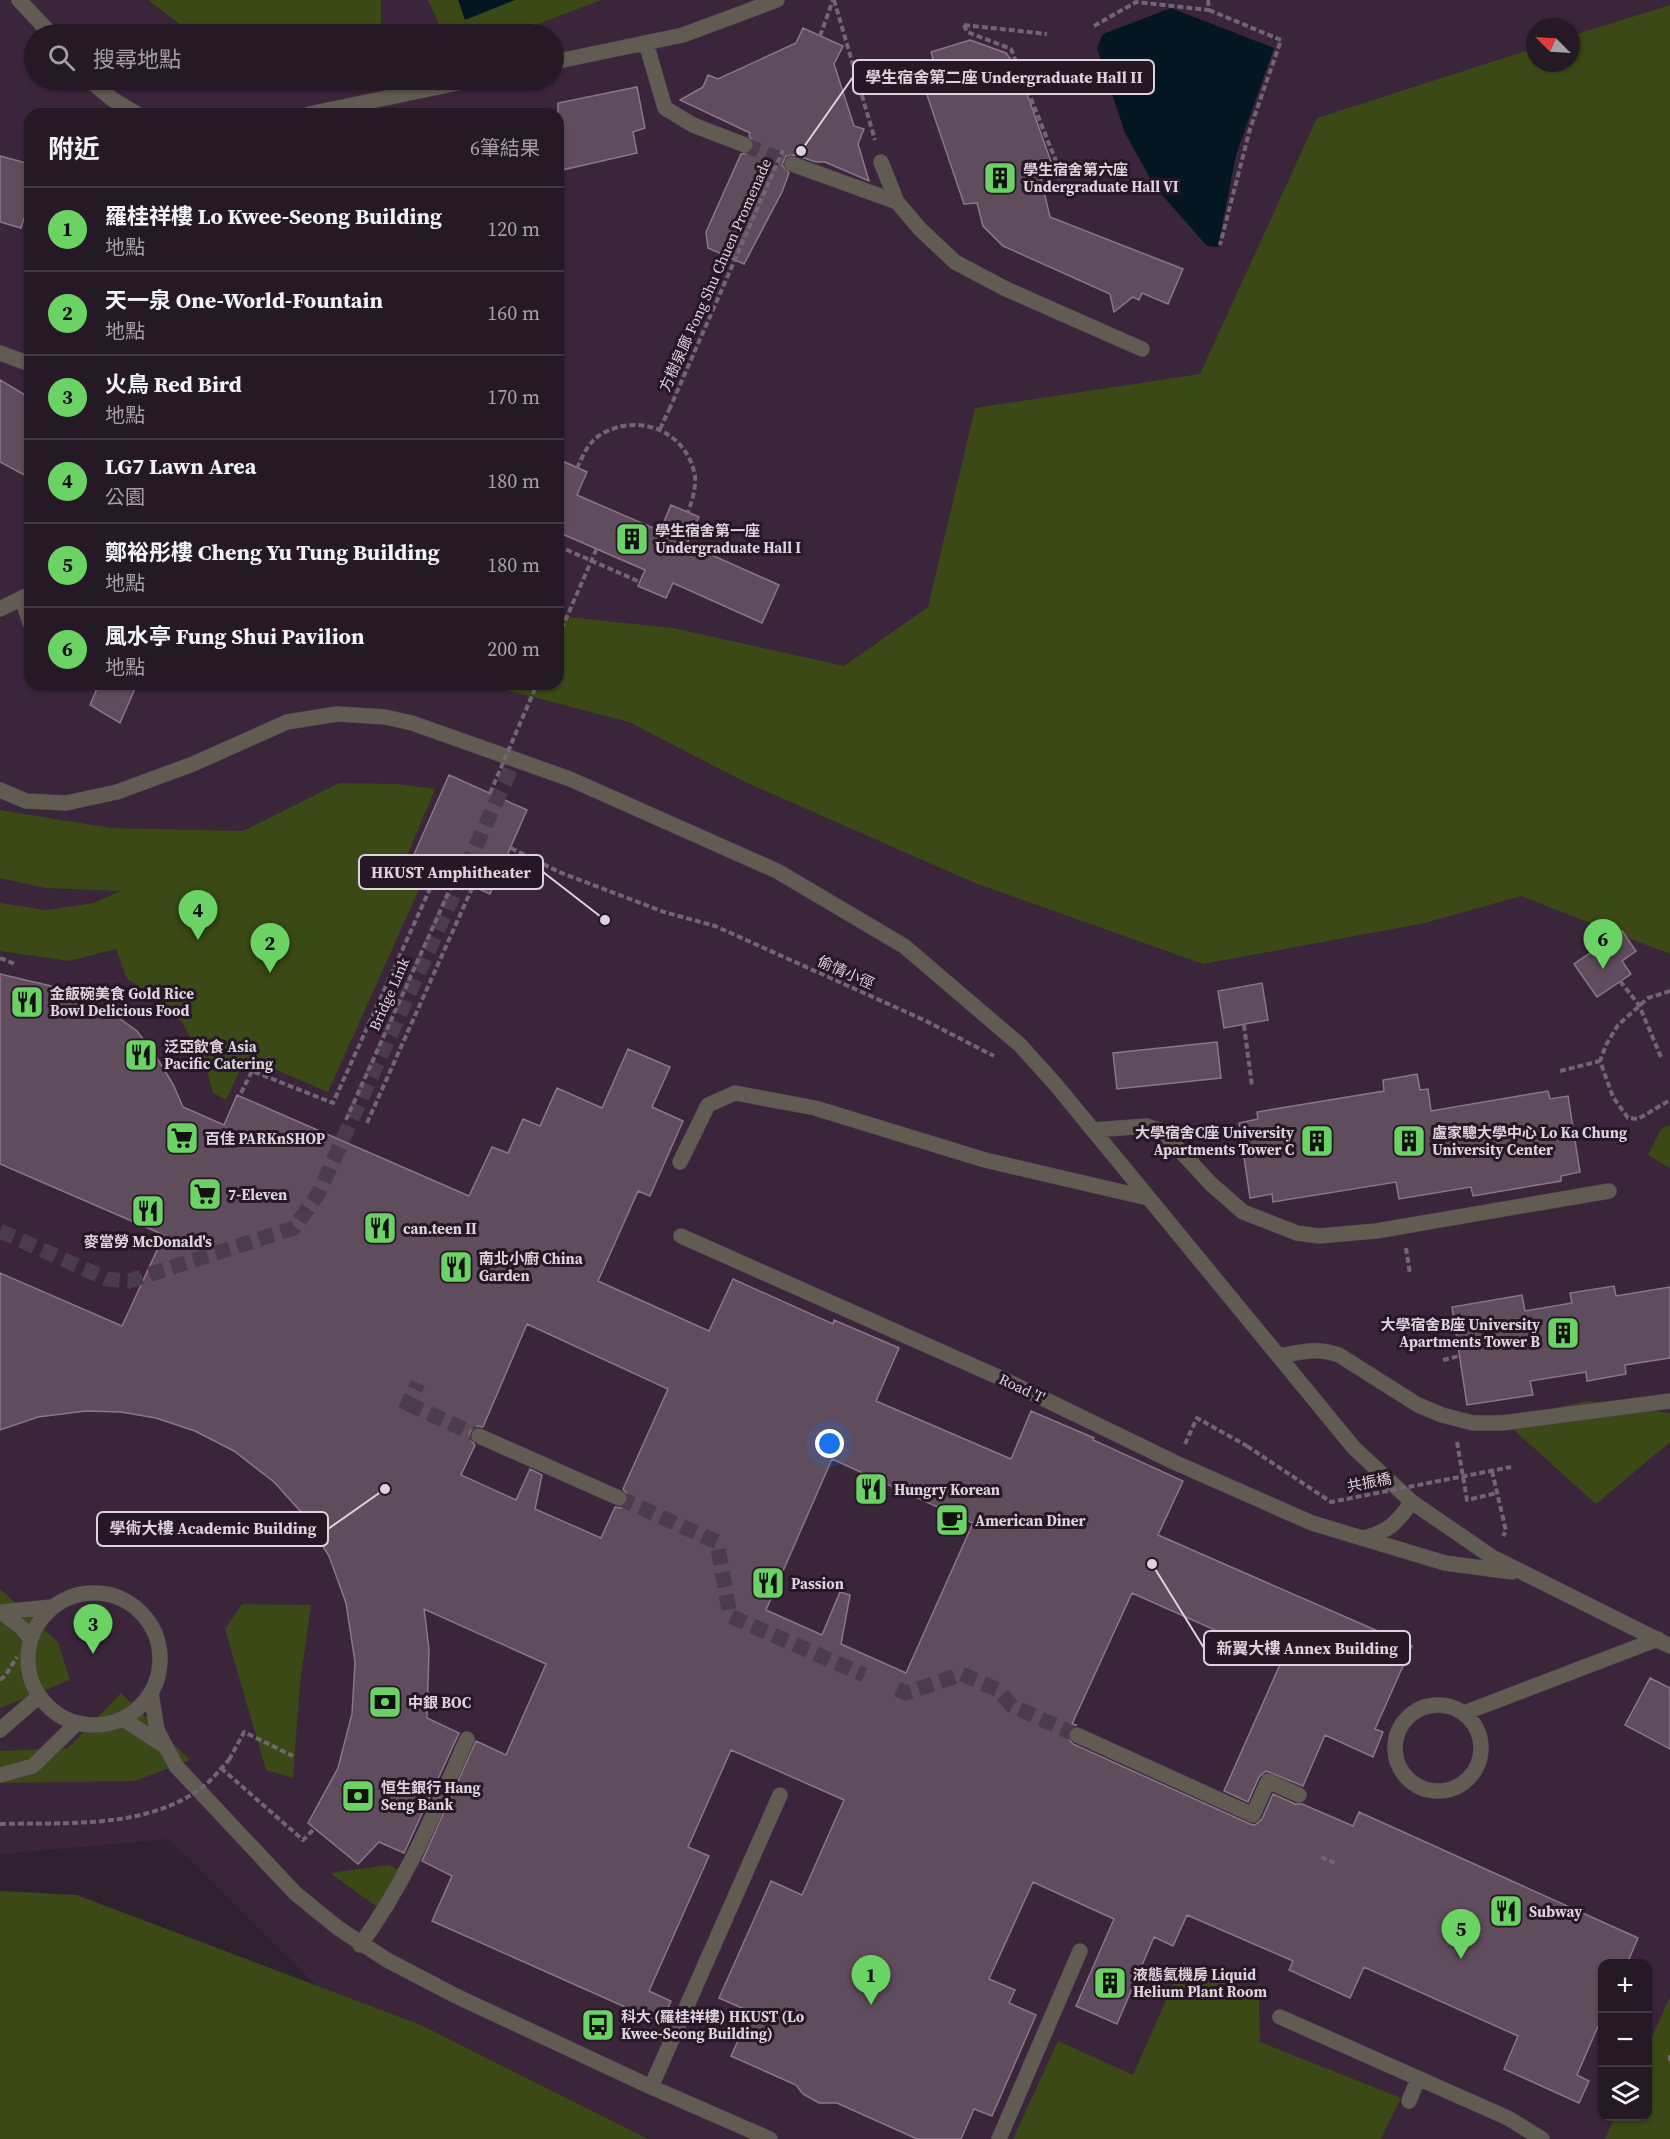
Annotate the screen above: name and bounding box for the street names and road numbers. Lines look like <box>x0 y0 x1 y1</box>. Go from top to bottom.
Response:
street label: 方樹泉廊 Fong Shu Chuen Promenade <box>654 155 776 395</box>
street label: 偷情小徑 <box>814 950 878 994</box>
street label: Bridge Link <box>364 953 415 1034</box>
street label: Road 'I' <box>996 1368 1049 1408</box>
street label: 共振橋 <box>1345 1467 1393 1497</box>

